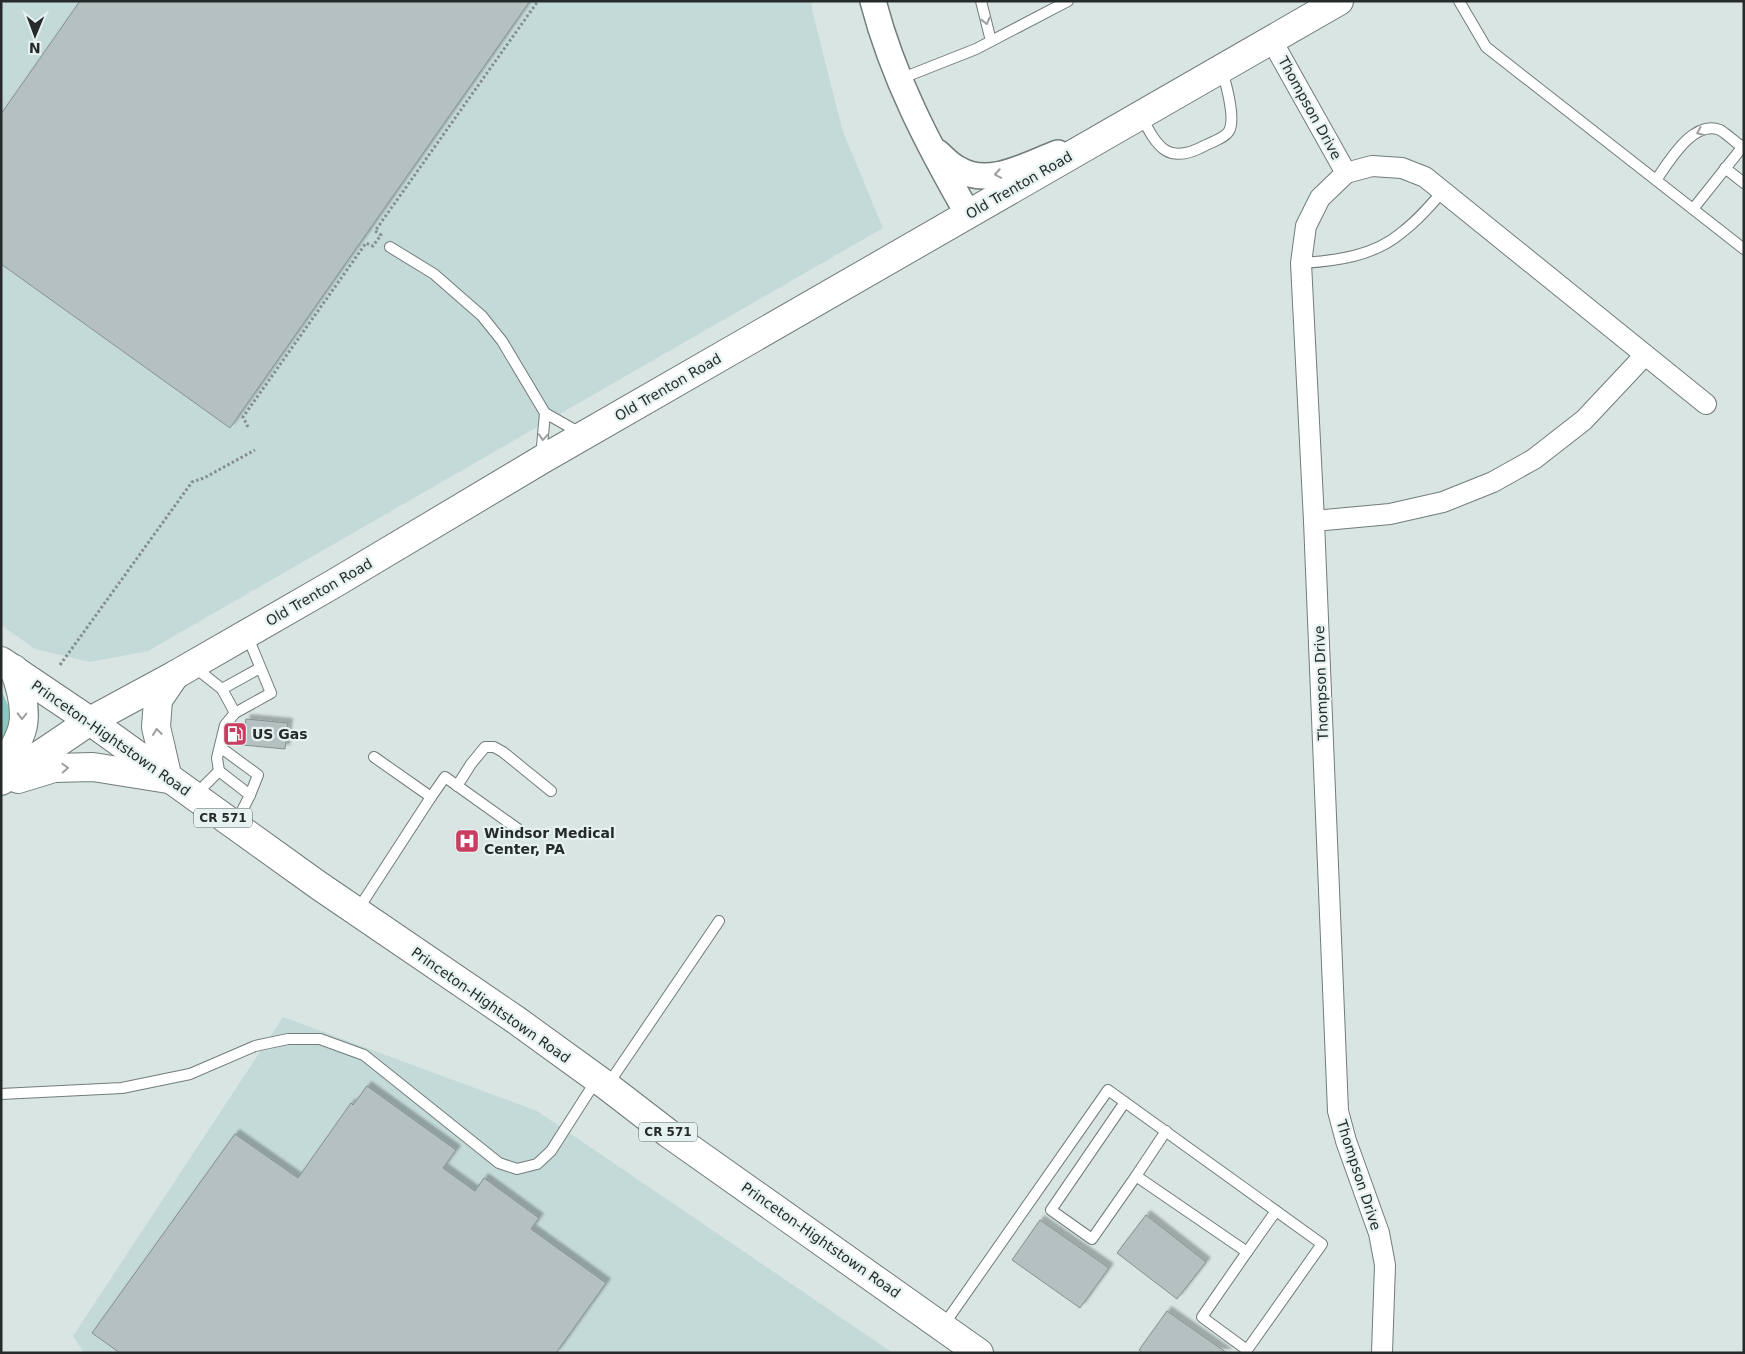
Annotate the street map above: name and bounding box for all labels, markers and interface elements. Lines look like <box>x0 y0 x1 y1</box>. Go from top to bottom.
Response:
north arrow <box>10 10 60 60</box>
one-way arrow <box>980 17 991 26</box>
text: N <box>29 40 41 56</box>
street label: Thompson Drive <box>1275 53 1345 162</box>
one-way arrow <box>1696 125 1705 136</box>
street label: Old Trenton Road <box>963 148 1075 222</box>
one-way arrow <box>994 169 1003 179</box>
street label: Old Trenton Road <box>612 350 724 424</box>
one-way arrow <box>537 433 548 441</box>
street label: Old Trenton Road <box>263 555 375 629</box>
street label: Thompson Drive <box>1311 625 1331 742</box>
street label: Princeton-Hightstown Road <box>29 677 193 799</box>
one-way arrow <box>17 713 28 721</box>
fuel station icon: US Gas <box>222 721 248 747</box>
place label: US Gas <box>252 726 308 742</box>
one-way arrow <box>152 727 163 735</box>
one-way arrow <box>62 763 69 773</box>
road number: CR 571 <box>194 808 252 828</box>
place label: Windsor Medical Center, PA <box>484 825 615 857</box>
hospital icon: Windsor Medical Center, PA <box>454 828 480 854</box>
street label: Princeton-Hightstown Road <box>409 944 573 1066</box>
street label: Thompson Drive <box>1333 1117 1384 1232</box>
road number: CR 571 <box>639 1122 697 1142</box>
street label: Princeton-Hightstown Road <box>739 1179 903 1301</box>

